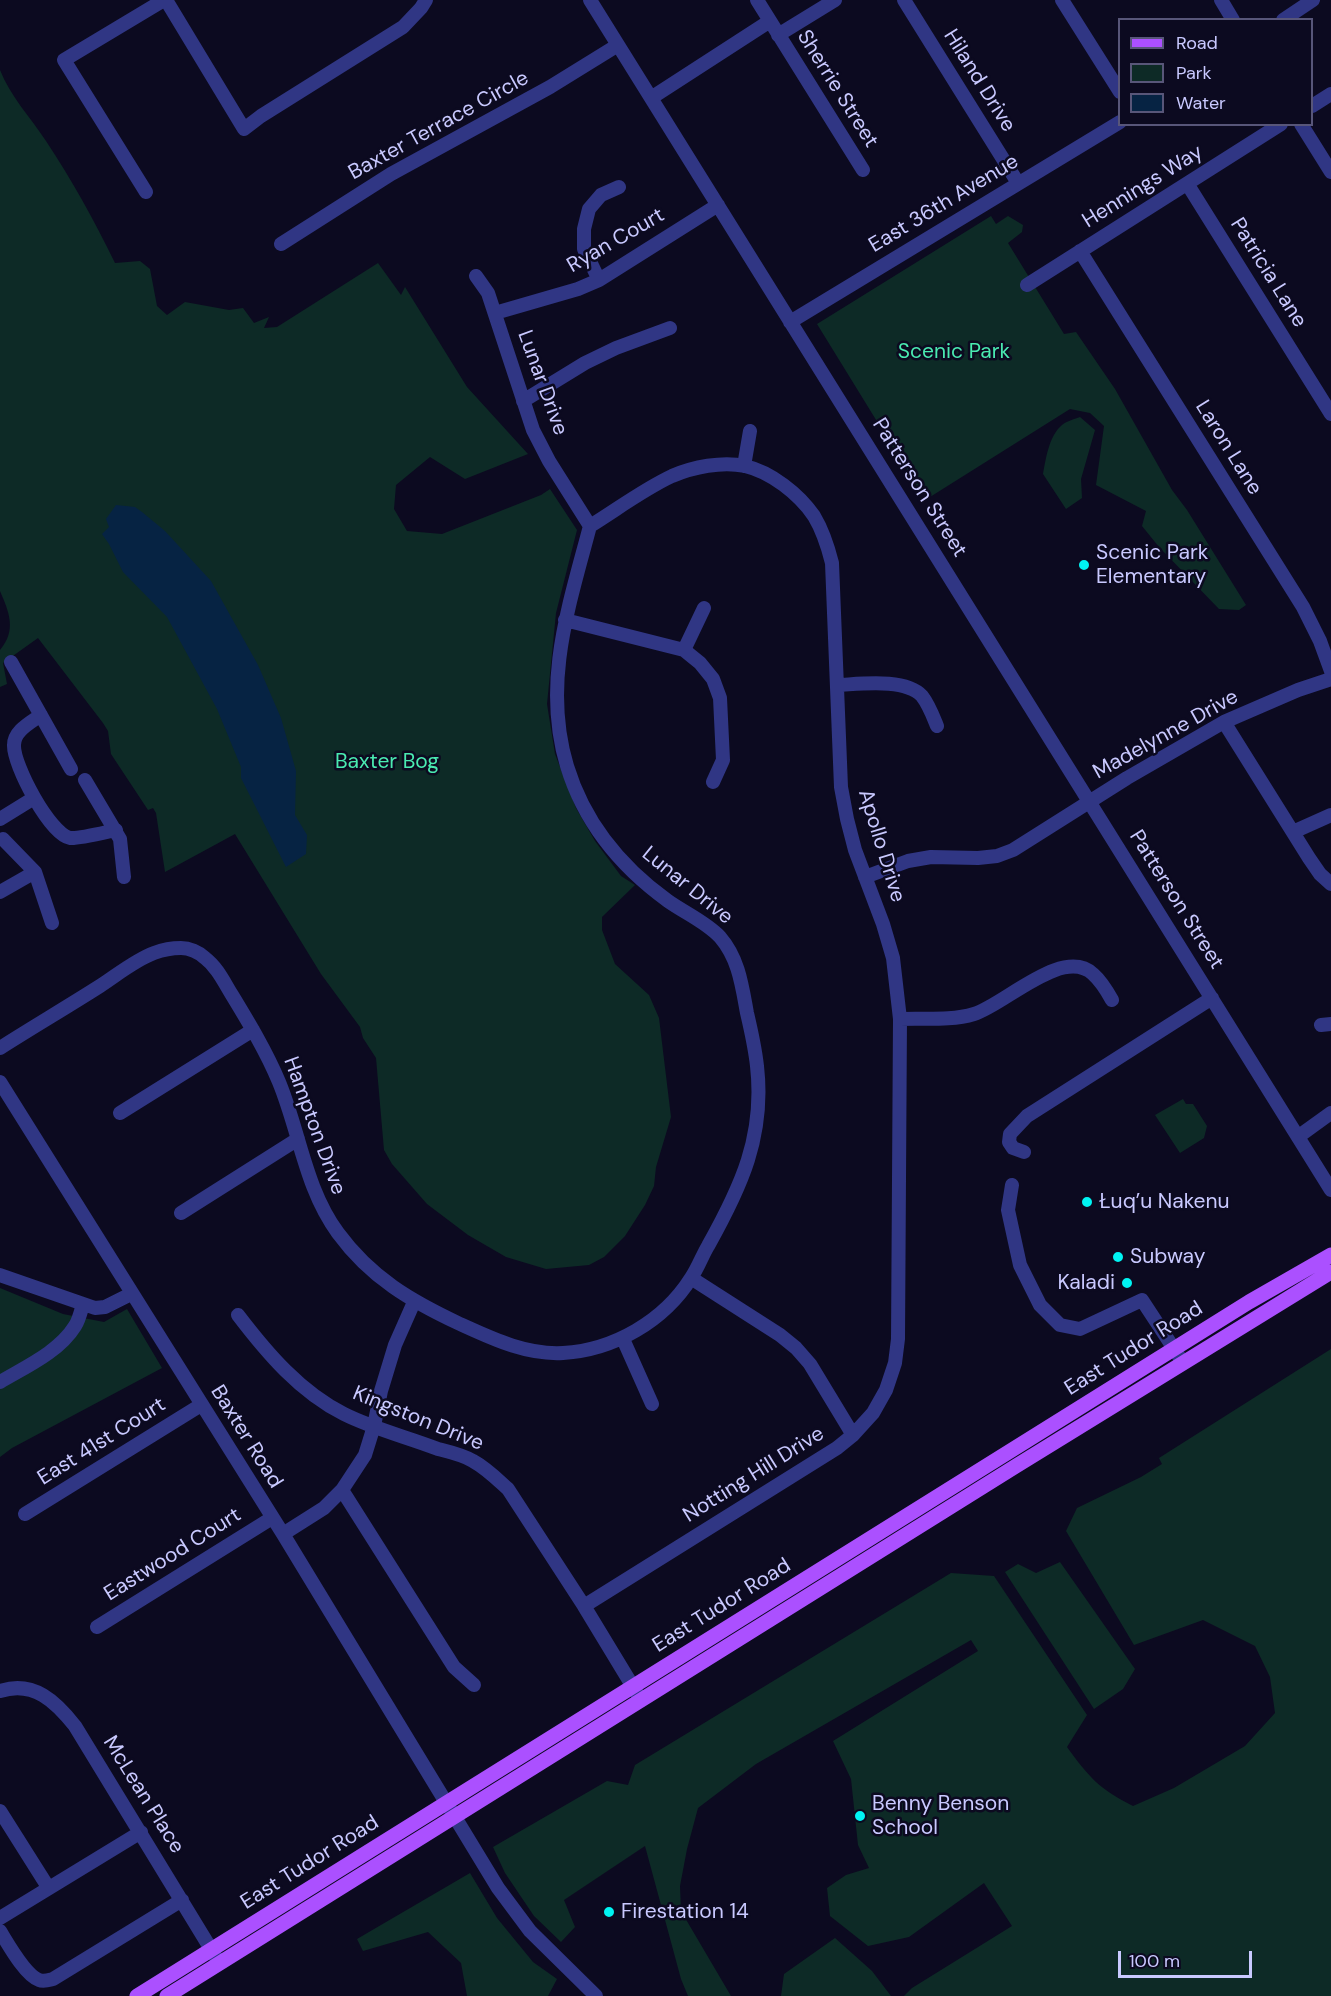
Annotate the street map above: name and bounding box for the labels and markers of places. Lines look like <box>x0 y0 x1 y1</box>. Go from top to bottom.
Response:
place label: Scenic Park Elementary <box>1096 540 1208 590</box>
marker: Scenic Park Elementary <box>1077 558 1091 572</box>
place label: Łuq’u Nakenu <box>1099 1189 1230 1215</box>
marker: Łuq’u Nakenu <box>1080 1195 1094 1209</box>
place label: Subway <box>1130 1244 1205 1270</box>
marker: Subway <box>1111 1250 1125 1264</box>
place label: Kaladi <box>1057 1270 1115 1296</box>
marker: Kaladi <box>1120 1276 1134 1290</box>
place label: Benny Benson School <box>872 1791 1009 1841</box>
marker: Benny Benson School <box>853 1809 867 1823</box>
place label: Firestation 14 <box>621 1899 749 1925</box>
marker: Firestation 14 <box>602 1905 616 1919</box>

